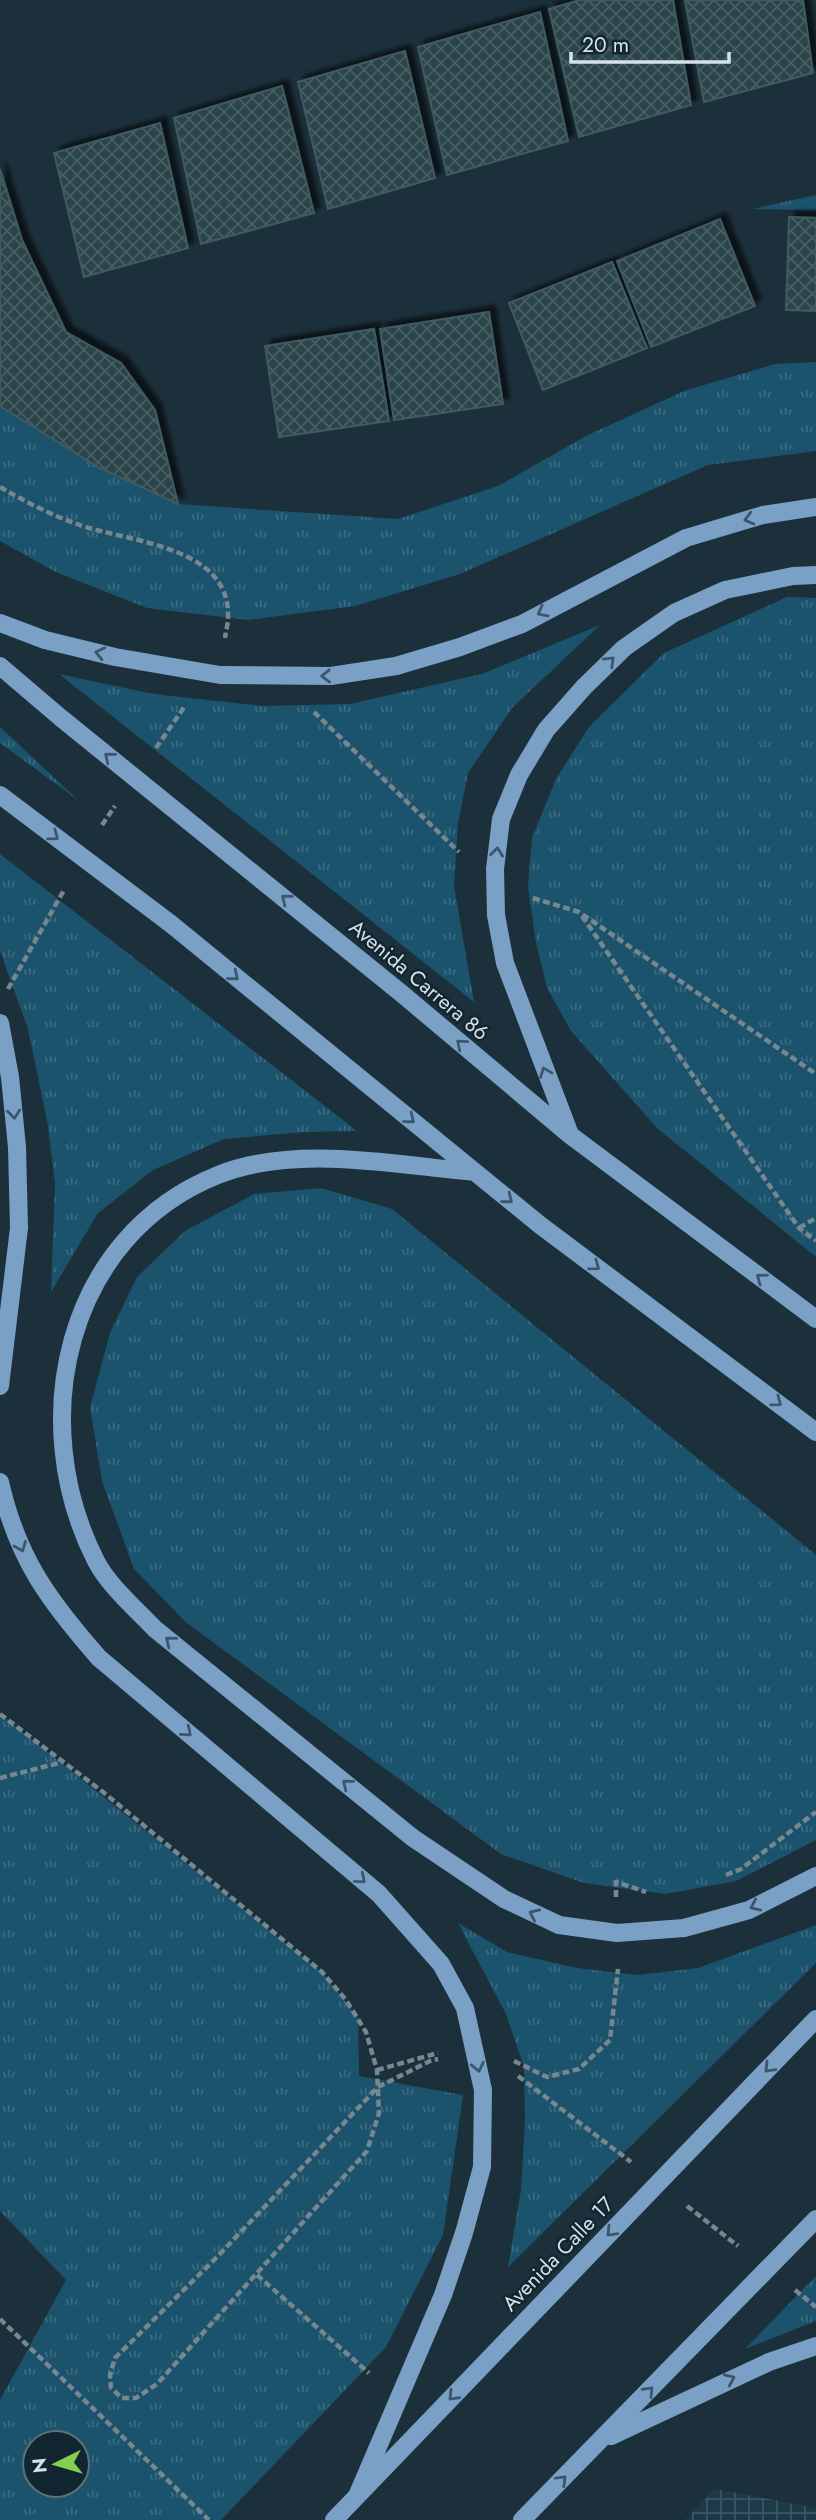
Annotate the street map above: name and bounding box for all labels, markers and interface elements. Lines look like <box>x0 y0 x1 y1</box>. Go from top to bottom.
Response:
scale bar <box>571 21 728 65</box>
text: 20 m <box>582 30 629 60</box>
one-way arrow <box>743 511 755 525</box>
one-way arrow <box>537 604 550 618</box>
one-way arrow <box>94 647 106 661</box>
one-way arrow <box>602 657 615 670</box>
one-way arrow <box>320 668 331 683</box>
one-way arrow <box>104 752 116 765</box>
one-way arrow <box>47 827 59 840</box>
one-way arrow <box>490 846 505 858</box>
one-way arrow <box>281 895 293 908</box>
street label: Avenida Carrera 86 <box>343 913 495 1047</box>
one-way arrow <box>226 967 238 980</box>
one-way arrow <box>457 1040 470 1052</box>
one-way arrow <box>540 1066 554 1078</box>
one-way arrow <box>6 1109 21 1120</box>
one-way arrow <box>403 1111 415 1124</box>
one-way arrow <box>500 1190 512 1203</box>
one-way arrow <box>587 1257 599 1270</box>
one-way arrow <box>756 1274 769 1287</box>
one-way arrow <box>769 1394 781 1406</box>
one-way arrow <box>12 1540 26 1552</box>
one-way arrow <box>166 1637 178 1650</box>
one-way arrow <box>178 1724 191 1736</box>
one-way arrow <box>343 1780 355 1793</box>
one-way arrow <box>352 1871 365 1883</box>
one-way arrow <box>750 1898 762 1912</box>
one-way arrow <box>529 1908 541 1922</box>
one-way arrow <box>470 2060 484 2072</box>
one-way arrow <box>764 2060 777 2073</box>
street label: Avenida Calle 17 <box>495 2190 621 2318</box>
one-way arrow <box>606 2224 619 2237</box>
one-way arrow <box>723 2374 735 2388</box>
one-way arrow <box>641 2386 654 2399</box>
one-way arrow <box>449 2388 462 2401</box>
north arrow <box>21 2429 91 2499</box>
text: N <box>25 2457 54 2474</box>
one-way arrow <box>554 2475 567 2488</box>

